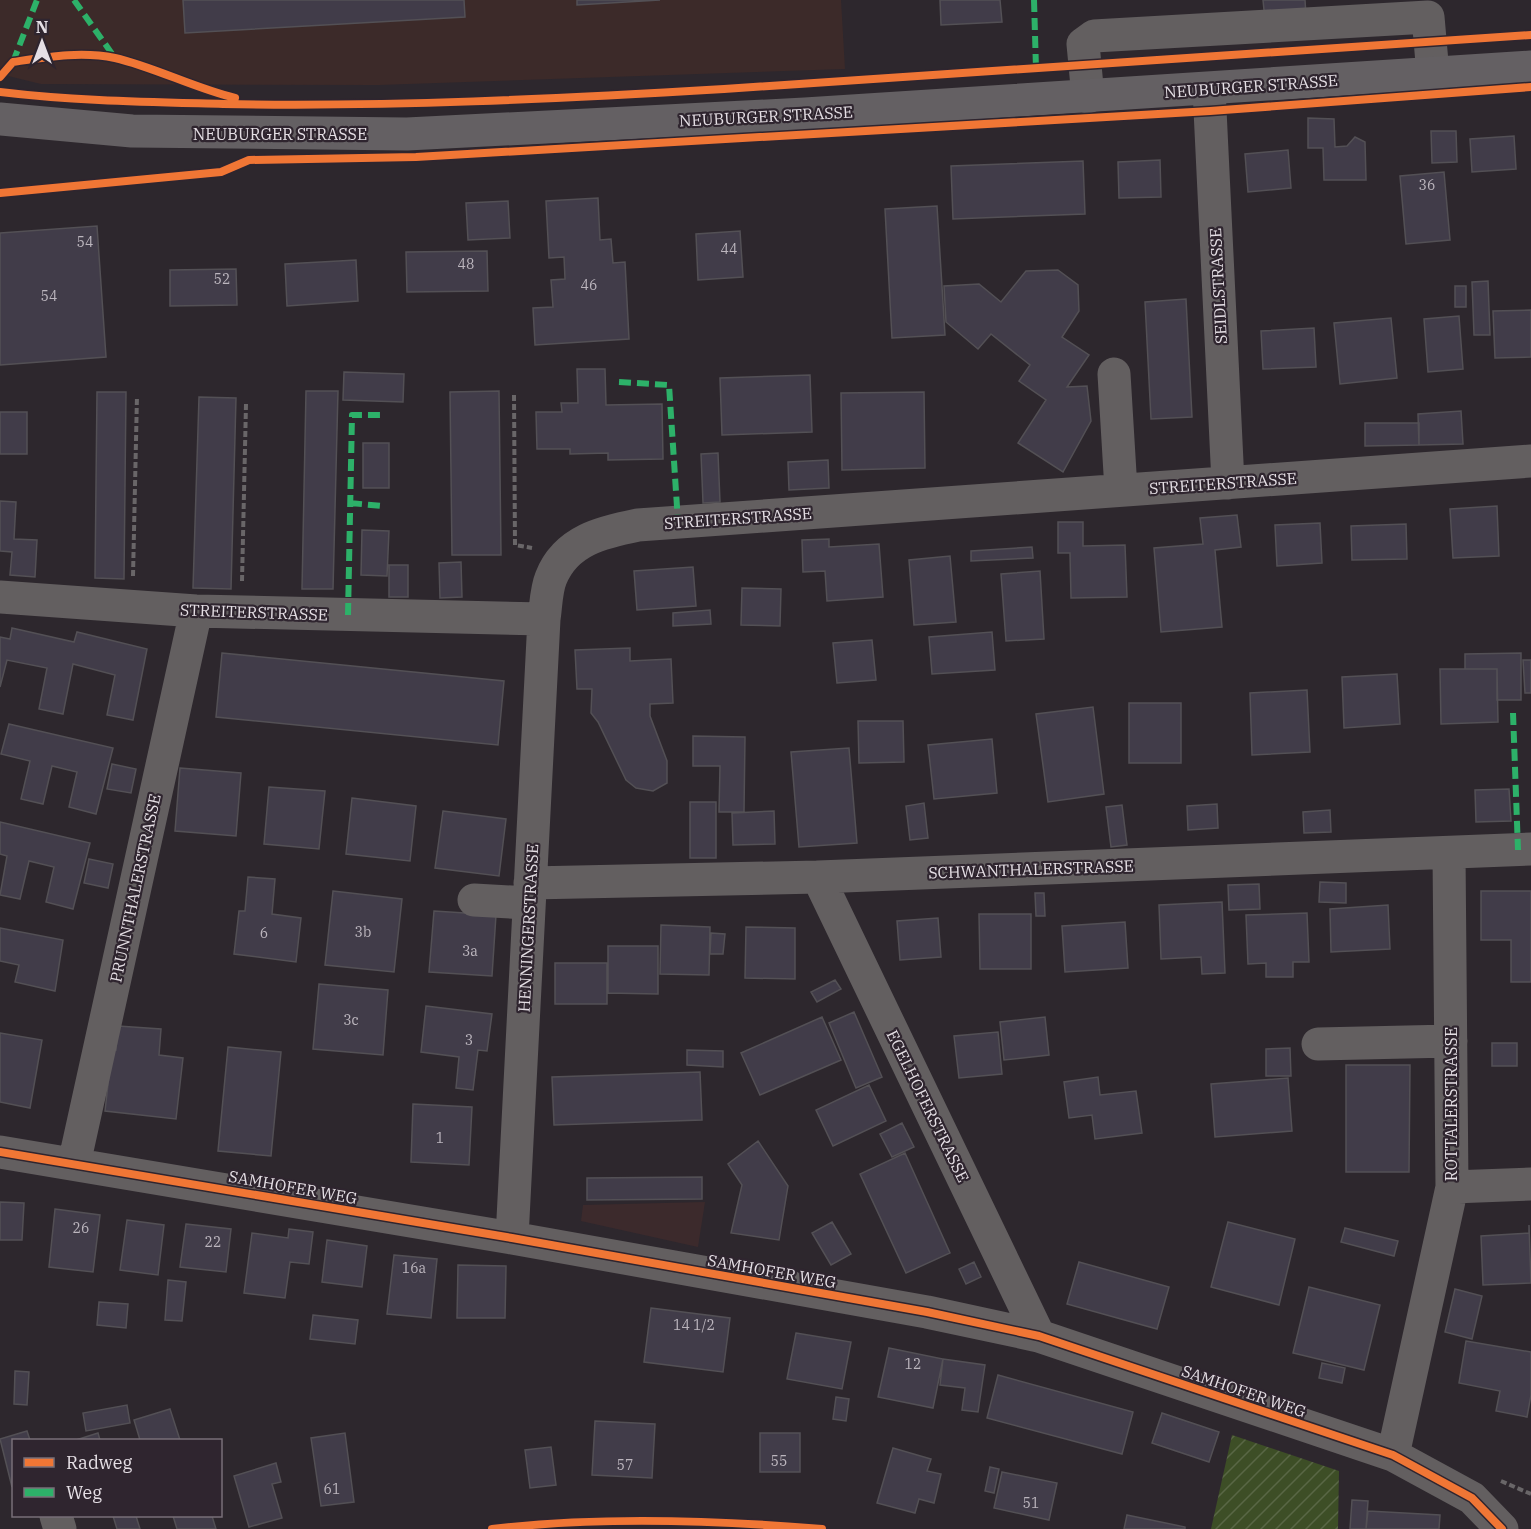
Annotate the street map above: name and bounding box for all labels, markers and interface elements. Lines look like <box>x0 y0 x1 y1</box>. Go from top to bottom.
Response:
north arrow <box>12 12 72 72</box>
text: N <box>36 17 48 37</box>
street label: NEUBURGER STRASSE <box>1163 70 1339 102</box>
street label: NEUBURGER STRASSE <box>678 101 854 131</box>
street label: NEUBURGER STRASSE <box>193 124 367 144</box>
house number: 36 <box>1419 176 1435 194</box>
street label: SEIDLSTRASSE <box>1205 227 1231 345</box>
house number: 54 <box>77 233 93 251</box>
house number: 44 <box>721 240 737 258</box>
house number: 48 <box>458 255 474 273</box>
house number: 52 <box>214 270 230 288</box>
house number: 46 <box>581 276 597 294</box>
house number: 54 <box>41 287 57 305</box>
street label: STREITERSTRASSE <box>1148 468 1298 498</box>
street label: STREITERSTRASSE <box>663 503 813 533</box>
street label: STREITERSTRASSE <box>180 599 328 625</box>
street label: PRUNNTHALERSTRASSE <box>105 792 165 984</box>
street label: HENNINGERSTRASSE <box>514 843 542 1013</box>
street label: SCHWANTHALERSTRASSE <box>928 855 1134 883</box>
house number: 3b <box>355 923 371 941</box>
house number: 6 <box>260 924 268 942</box>
house number: 3a <box>462 942 478 960</box>
house number: 3c <box>343 1011 359 1029</box>
street label: EGELHOFERSTRASSE <box>882 1027 974 1185</box>
street label: ROTTALERSTRASSE <box>1441 1027 1461 1181</box>
house number: 3 <box>465 1031 473 1049</box>
house number: 1 <box>436 1129 444 1147</box>
street label: SAMHOFER WEG <box>227 1166 359 1208</box>
house number: 26 <box>73 1219 89 1237</box>
house number: 22 <box>205 1233 221 1251</box>
street label: SAMHOFER WEG <box>706 1250 838 1292</box>
house number: 16a <box>402 1259 427 1277</box>
house number: 14 1/2 <box>673 1316 715 1334</box>
house number: 12 <box>905 1355 921 1373</box>
street label: SAMHOFER WEG <box>1179 1360 1309 1422</box>
legend <box>12 1439 222 1517</box>
text: Radweg <box>66 1451 132 1474</box>
house number: 55 <box>771 1452 787 1470</box>
house number: 57 <box>617 1456 633 1474</box>
house number: 61 <box>324 1480 340 1498</box>
text: Weg <box>66 1481 102 1504</box>
house number: 51 <box>1023 1494 1039 1512</box>

